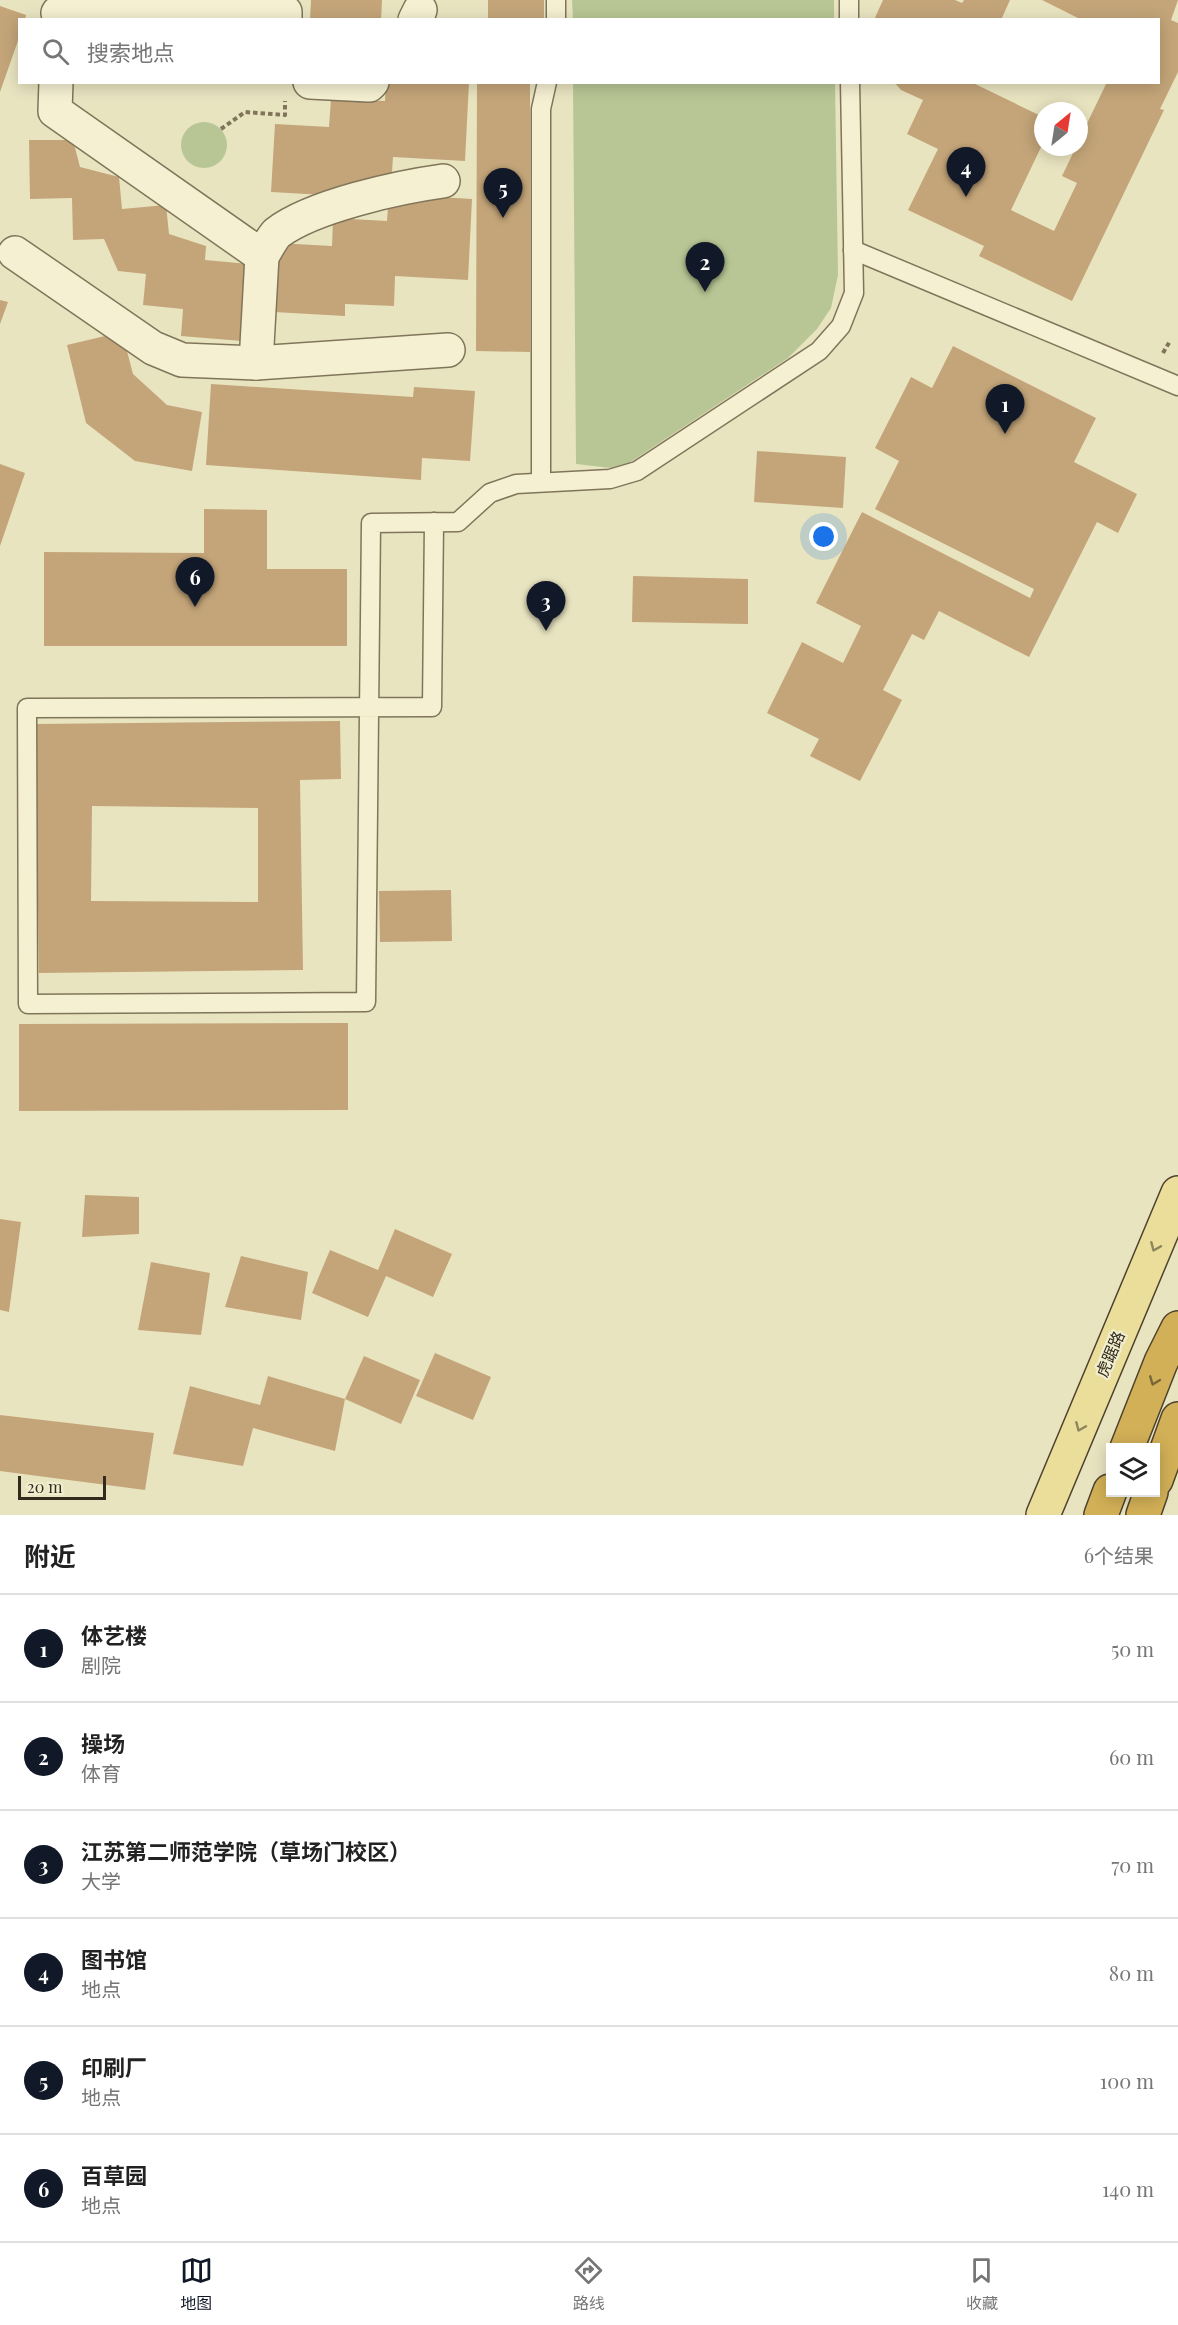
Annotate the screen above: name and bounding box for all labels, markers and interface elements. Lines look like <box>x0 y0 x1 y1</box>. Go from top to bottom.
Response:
search box <box>18 18 1160 84</box>
icon: search <box>39 35 72 68</box>
text: 搜索地点 <box>87 37 175 67</box>
north arrow <box>1034 102 1088 156</box>
pin: 4 <box>946 148 986 197</box>
pin: 5 <box>484 168 522 218</box>
pin: 2 <box>686 242 724 292</box>
pin: 1 <box>986 384 1024 434</box>
your location <box>809 522 838 551</box>
pin: 6 <box>176 558 214 607</box>
pin: 3 <box>526 582 566 631</box>
one-way arrow <box>1150 1241 1162 1252</box>
street label: 虎踞路 <box>1090 1328 1129 1380</box>
one-way arrow <box>1148 1375 1161 1386</box>
one-way arrow <box>1075 1421 1087 1432</box>
map controls <box>1106 1443 1160 1497</box>
button: layers <box>1106 1443 1160 1497</box>
scale bar <box>18 1473 106 1500</box>
text: 20 m <box>27 1476 62 1497</box>
text: 附近 <box>24 1538 76 1573</box>
text: 6个结果 <box>1084 1541 1154 1568</box>
text: 体艺楼 <box>81 1620 147 1650</box>
text: 1 <box>40 1635 47 1662</box>
text: 50 m <box>1111 1635 1154 1662</box>
text: 剧院 <box>81 1651 121 1678</box>
text: 操场 <box>81 1728 125 1758</box>
text: 2 <box>38 1743 49 1770</box>
text: 60 m <box>1109 1743 1154 1770</box>
text: 体育 <box>81 1759 121 1786</box>
text: 江苏第二师范学院（草场门校区） <box>81 1836 411 1866</box>
text: 3 <box>39 1851 48 1878</box>
text: 70 m <box>1111 1851 1154 1878</box>
text: 大学 <box>81 1867 121 1894</box>
text: 图书馆 <box>81 1944 147 1974</box>
text: 4 <box>38 1959 49 1986</box>
text: 80 m <box>1109 1959 1154 1986</box>
text: 地点 <box>81 1975 121 2002</box>
text: 印刷厂 <box>81 2052 147 2082</box>
text: 5 <box>39 2067 48 2094</box>
text: 100 m <box>1100 2067 1154 2094</box>
text: 地点 <box>81 2083 121 2110</box>
text: 百草园 <box>81 2160 147 2190</box>
text: 6 <box>38 2175 49 2202</box>
text: 140 m <box>1102 2175 1154 2202</box>
text: 地点 <box>81 2191 121 2218</box>
tab: 地图 <box>180 2254 213 2314</box>
tab: 路线 <box>572 2254 605 2314</box>
tab: 收藏 <box>965 2254 998 2314</box>

